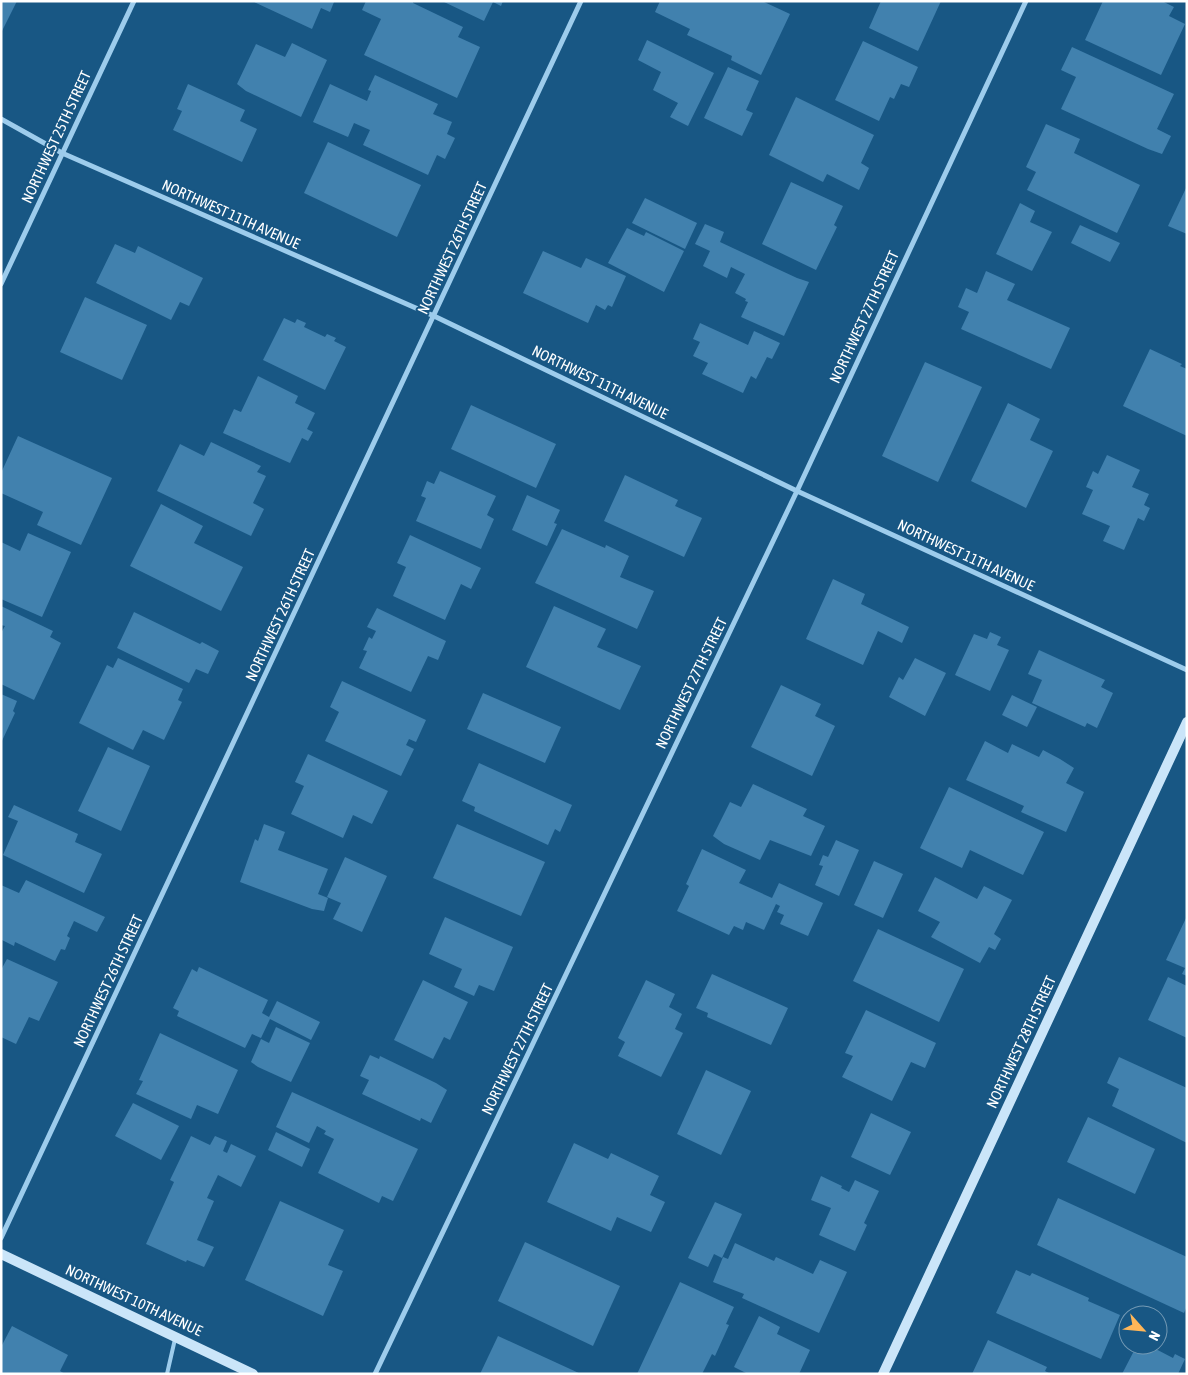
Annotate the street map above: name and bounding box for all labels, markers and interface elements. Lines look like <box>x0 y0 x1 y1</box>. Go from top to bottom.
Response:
street label: NORTHWEST 25TH STREET <box>18 68 94 206</box>
street label: NORTHWEST 11TH AVENUE <box>160 176 303 252</box>
street label: NORTHWEST 26TH STREET <box>414 179 490 317</box>
street label: NORTHWEST 27TH STREET <box>826 248 902 386</box>
street label: NORTHWEST 11TH AVENUE <box>529 342 671 423</box>
street label: NORTHWEST 11TH AVENUE <box>895 516 1038 594</box>
street label: NORTHWEST 26TH STREET <box>242 546 318 684</box>
street label: NORTHWEST 27TH STREET <box>652 614 730 751</box>
street label: NORTHWEST 26TH STREET <box>70 912 146 1050</box>
street label: NORTHWEST 28TH STREET <box>983 973 1059 1111</box>
street label: NORTHWEST 27TH STREET <box>478 980 556 1117</box>
street label: NORTHWEST 10TH AVENUE <box>63 1261 206 1339</box>
north arrow <box>1118 1305 1168 1355</box>
text: N <box>1146 1329 1164 1343</box>

